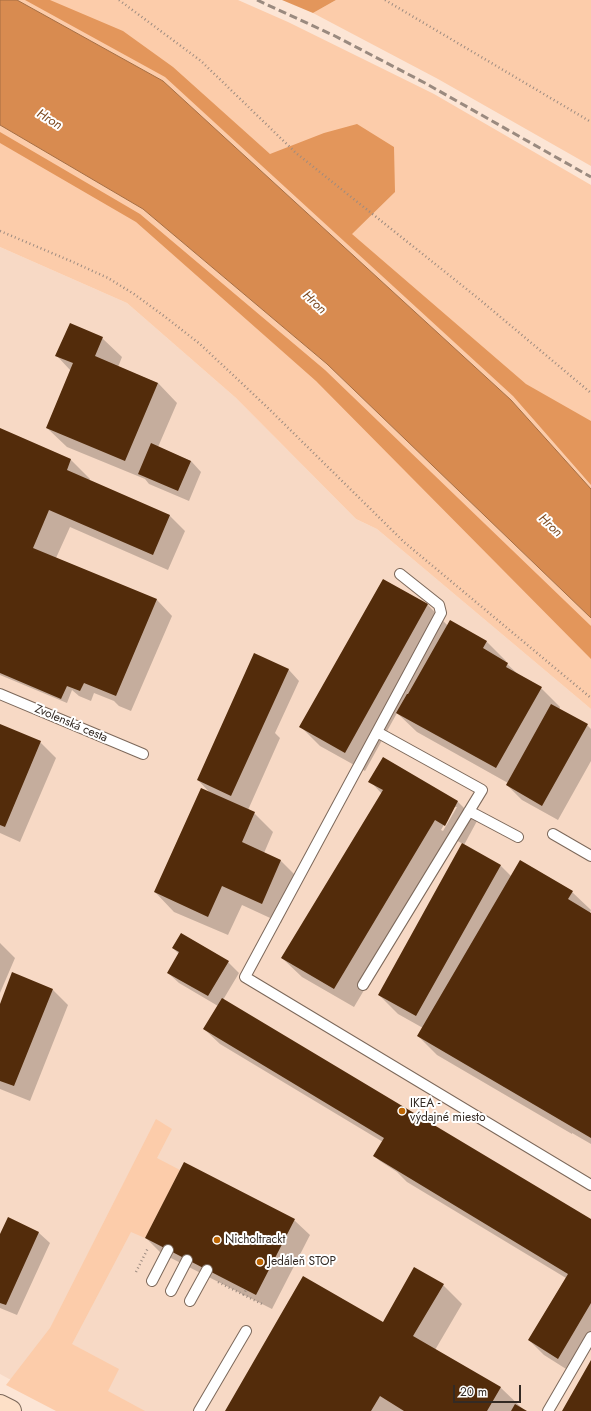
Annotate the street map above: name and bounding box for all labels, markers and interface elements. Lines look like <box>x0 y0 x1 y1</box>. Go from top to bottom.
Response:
water label: Hron <box>34 106 64 134</box>
water label: Hron <box>299 288 329 318</box>
water label: Hron <box>535 511 565 541</box>
street label: Zvolenská cesta <box>32 702 110 746</box>
place label: IKEA - výdajné miesto <box>410 1097 486 1125</box>
marker: IKEA - výdajné miesto <box>397 1106 407 1116</box>
place label: Nicholtrackt <box>225 1233 285 1247</box>
marker: Nicholtrackt <box>212 1235 222 1245</box>
place label: Jedáleň STOP <box>268 1255 336 1269</box>
marker: Jedáleň STOP <box>255 1257 265 1267</box>
scale bar <box>455 1377 523 1403</box>
text: 20 m <box>460 1383 487 1401</box>

